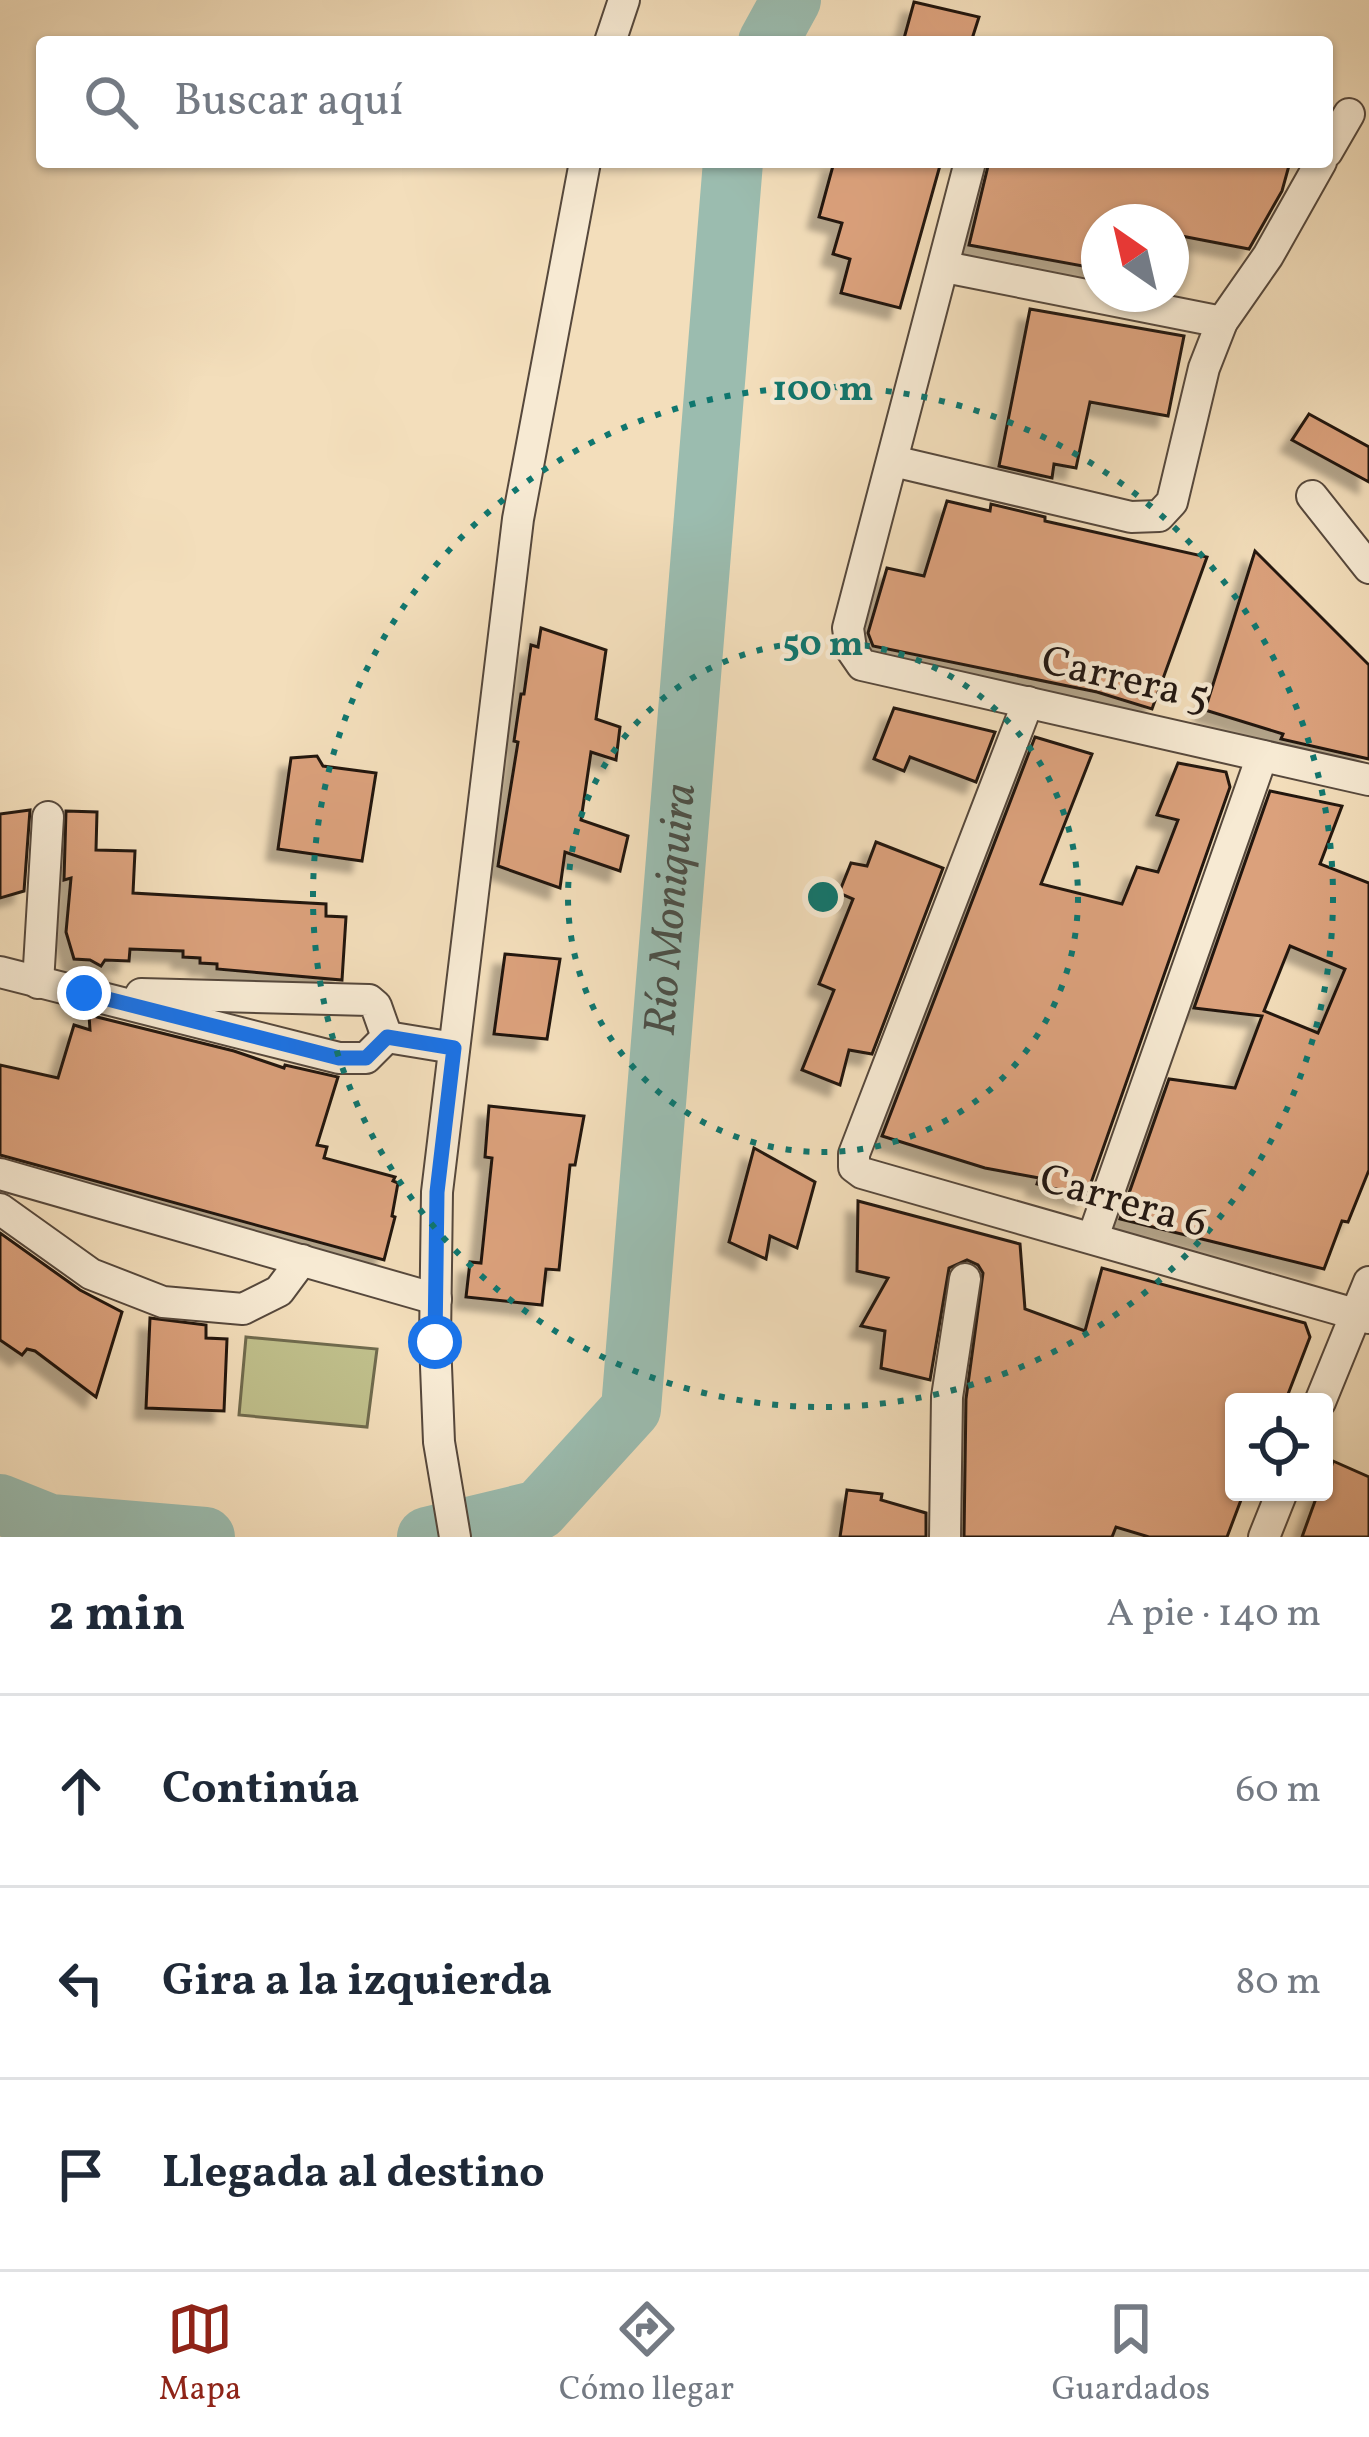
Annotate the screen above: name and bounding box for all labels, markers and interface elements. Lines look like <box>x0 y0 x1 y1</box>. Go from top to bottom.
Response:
search box <box>36 36 1333 168</box>
icon: search <box>78 69 144 135</box>
text: Buscar aquí <box>174 71 403 134</box>
north arrow <box>1081 204 1189 312</box>
text: 100 m <box>772 366 874 416</box>
text: 50 m <box>782 621 864 671</box>
street label: Carrera 5 <box>1035 633 1215 729</box>
water label: Río Moniquira <box>630 781 714 1038</box>
centre of rings <box>802 876 844 918</box>
route end <box>57 966 111 1020</box>
street label: Carrera 6 <box>1032 1151 1214 1255</box>
route start <box>408 1315 462 1369</box>
map controls <box>1225 1393 1333 1501</box>
button: locate <box>1225 1393 1333 1501</box>
text: 2 min <box>48 1580 186 1651</box>
text: A pie · 140 m <box>1107 1588 1321 1642</box>
icon: ahead <box>48 1758 114 1824</box>
text: Continúa <box>162 1759 360 1822</box>
text: 60 m <box>1236 1764 1321 1818</box>
icon: left <box>48 1950 114 2016</box>
text: Gira a la izquierda <box>162 1951 552 2014</box>
text: 80 m <box>1235 1956 1321 2010</box>
icon: arrive <box>48 2142 114 2208</box>
text: Llegada al destino <box>162 2143 545 2206</box>
tab: Mapa <box>159 2296 241 2414</box>
tab: Cómo llegar <box>559 2296 734 2414</box>
tab: Guardados <box>1052 2296 1210 2414</box>

